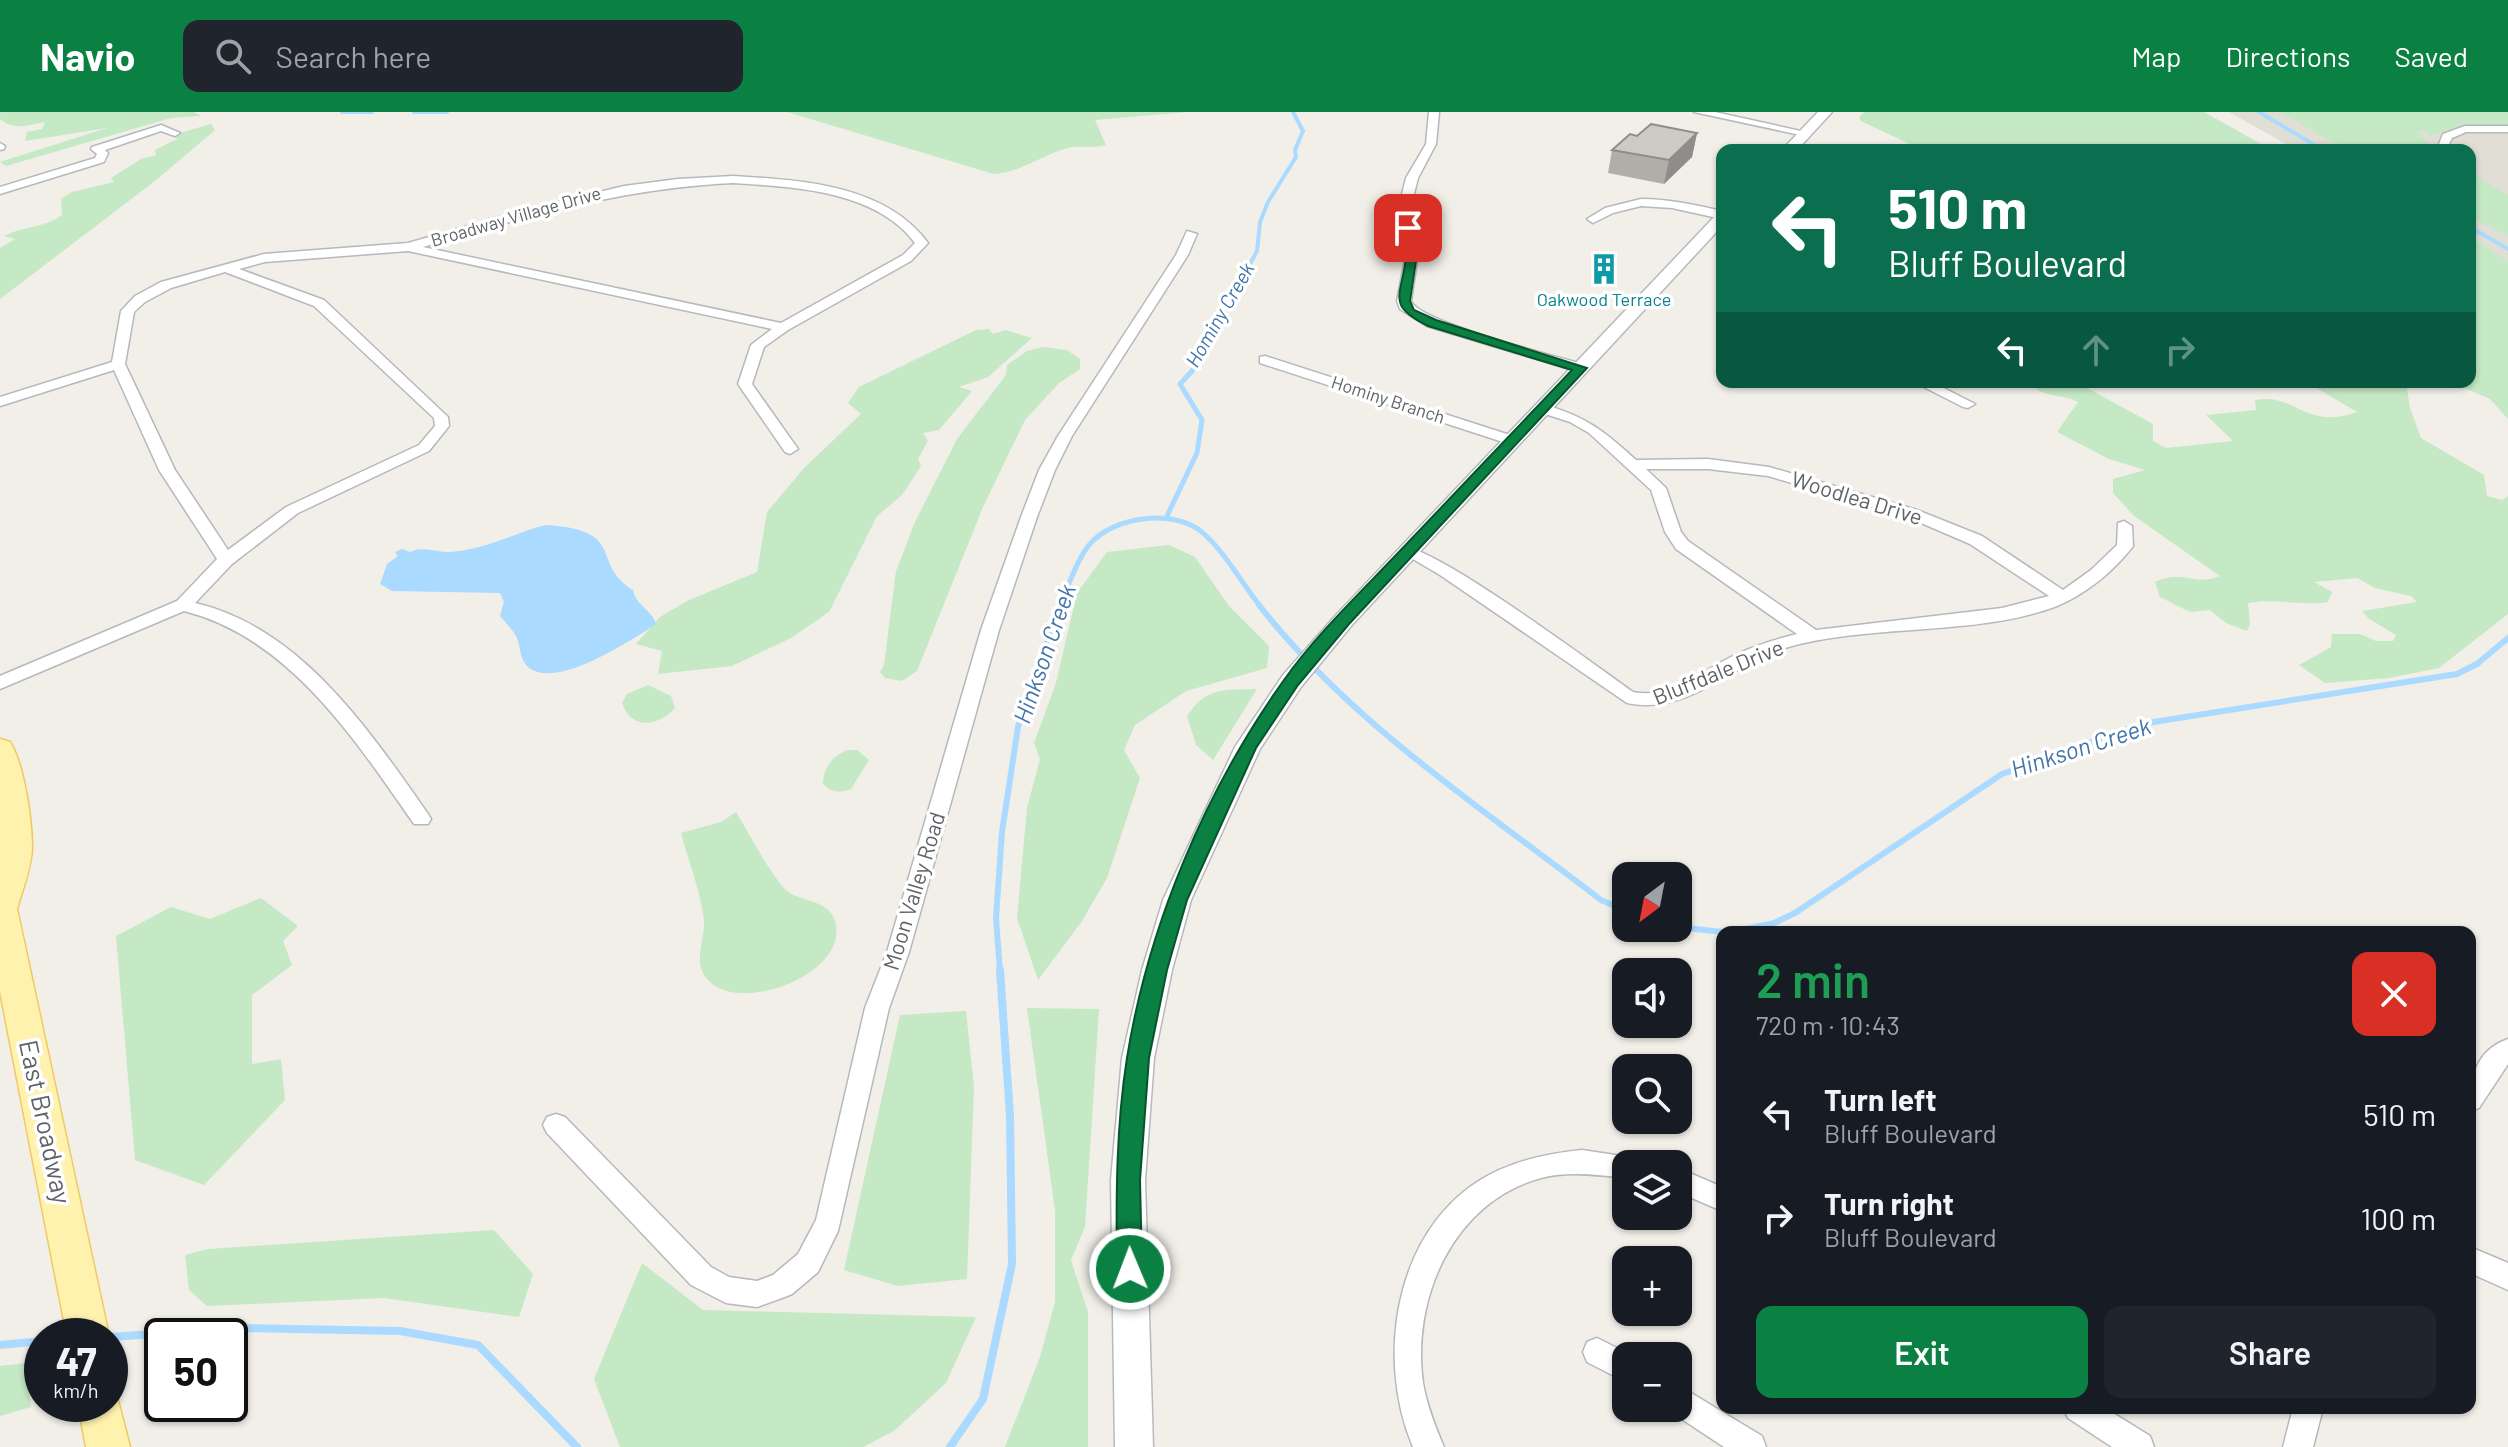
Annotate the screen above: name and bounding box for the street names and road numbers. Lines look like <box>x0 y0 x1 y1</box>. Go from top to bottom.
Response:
street label: Broadway Village Drive <box>428 181 603 251</box>
street label: Hominy Branch <box>1329 370 1448 428</box>
street label: Woodlea Drive <box>1789 465 1926 529</box>
street label: Bluffdale Drive <box>1648 633 1787 709</box>
street label: Moon Valley Road <box>877 809 949 973</box>
street label: East Broadway <box>14 1037 79 1207</box>

